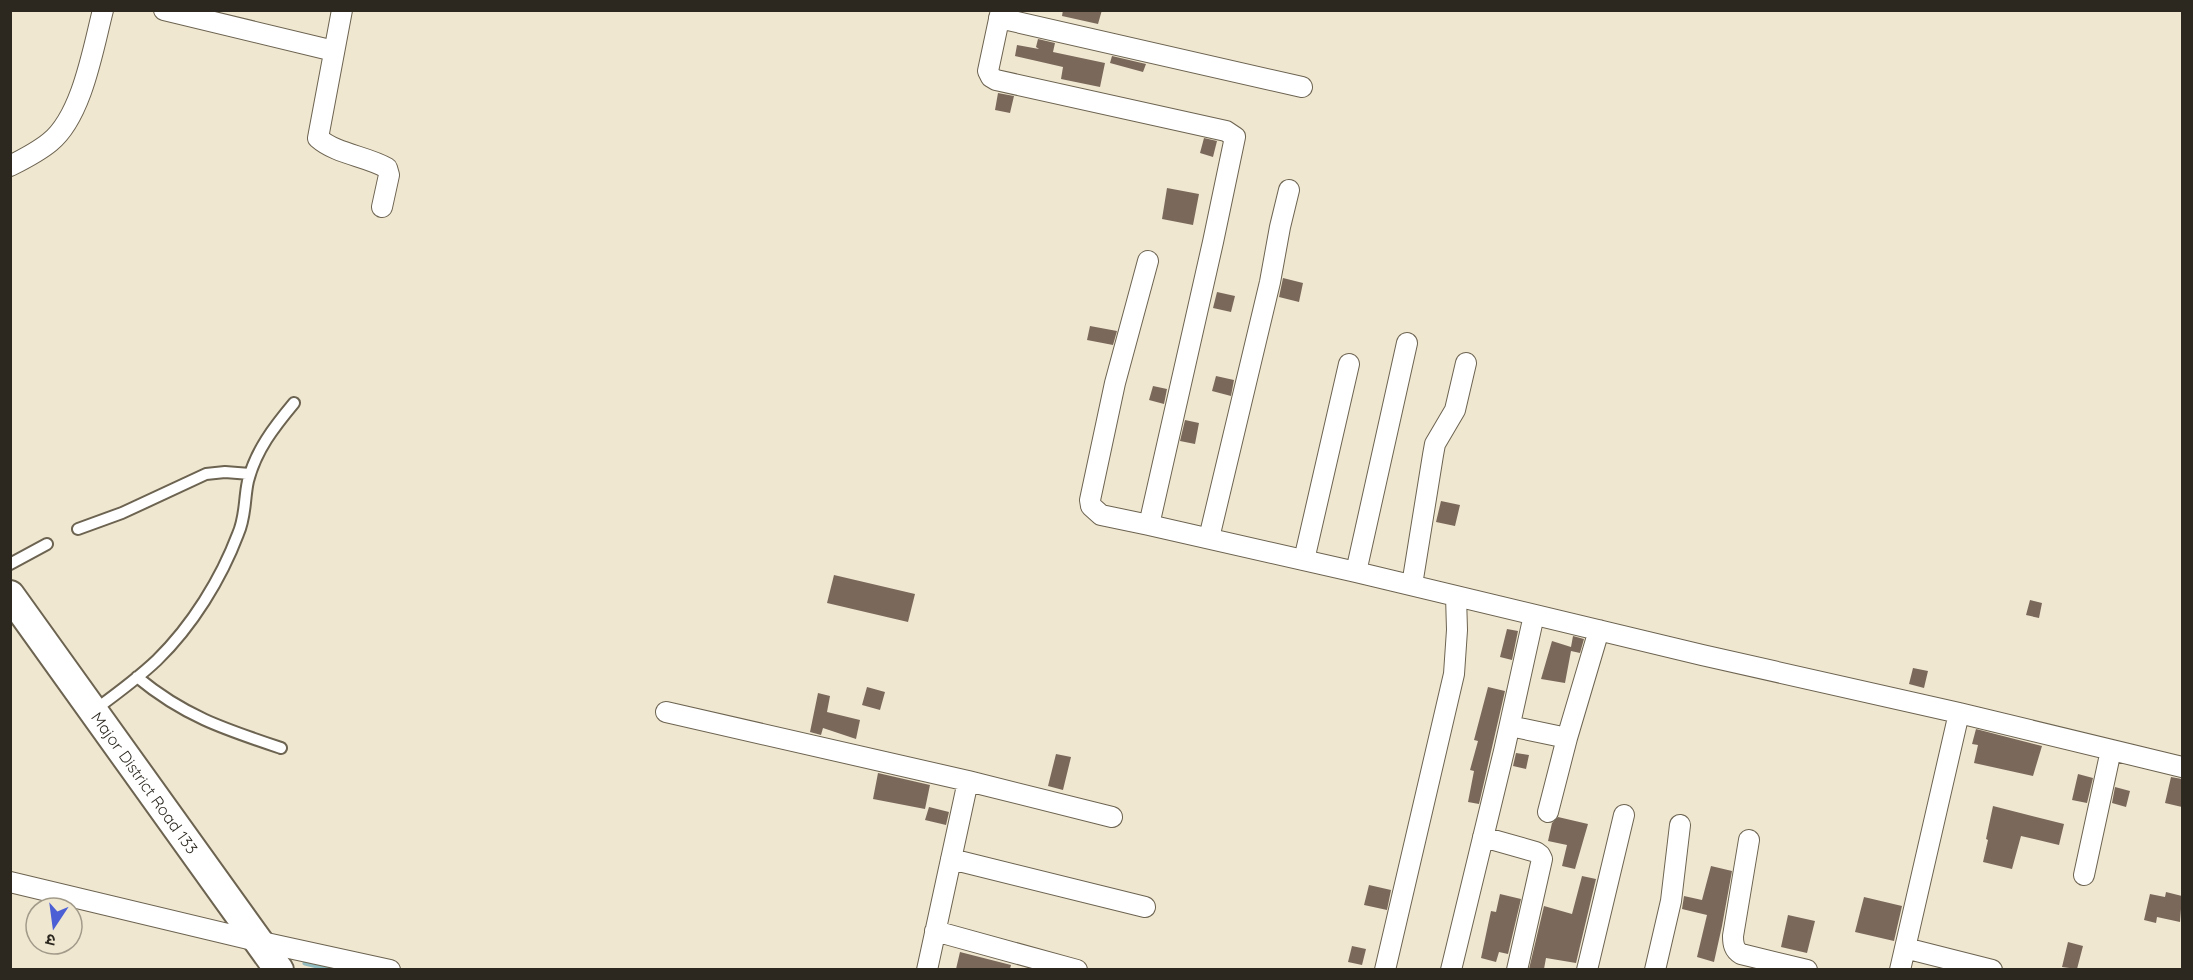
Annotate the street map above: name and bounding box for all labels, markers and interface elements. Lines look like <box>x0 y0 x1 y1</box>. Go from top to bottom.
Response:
street label: Major District Road 133 <box>87 708 202 858</box>
north arrow <box>24 896 84 956</box>
text: उ <box>43 930 57 951</box>

